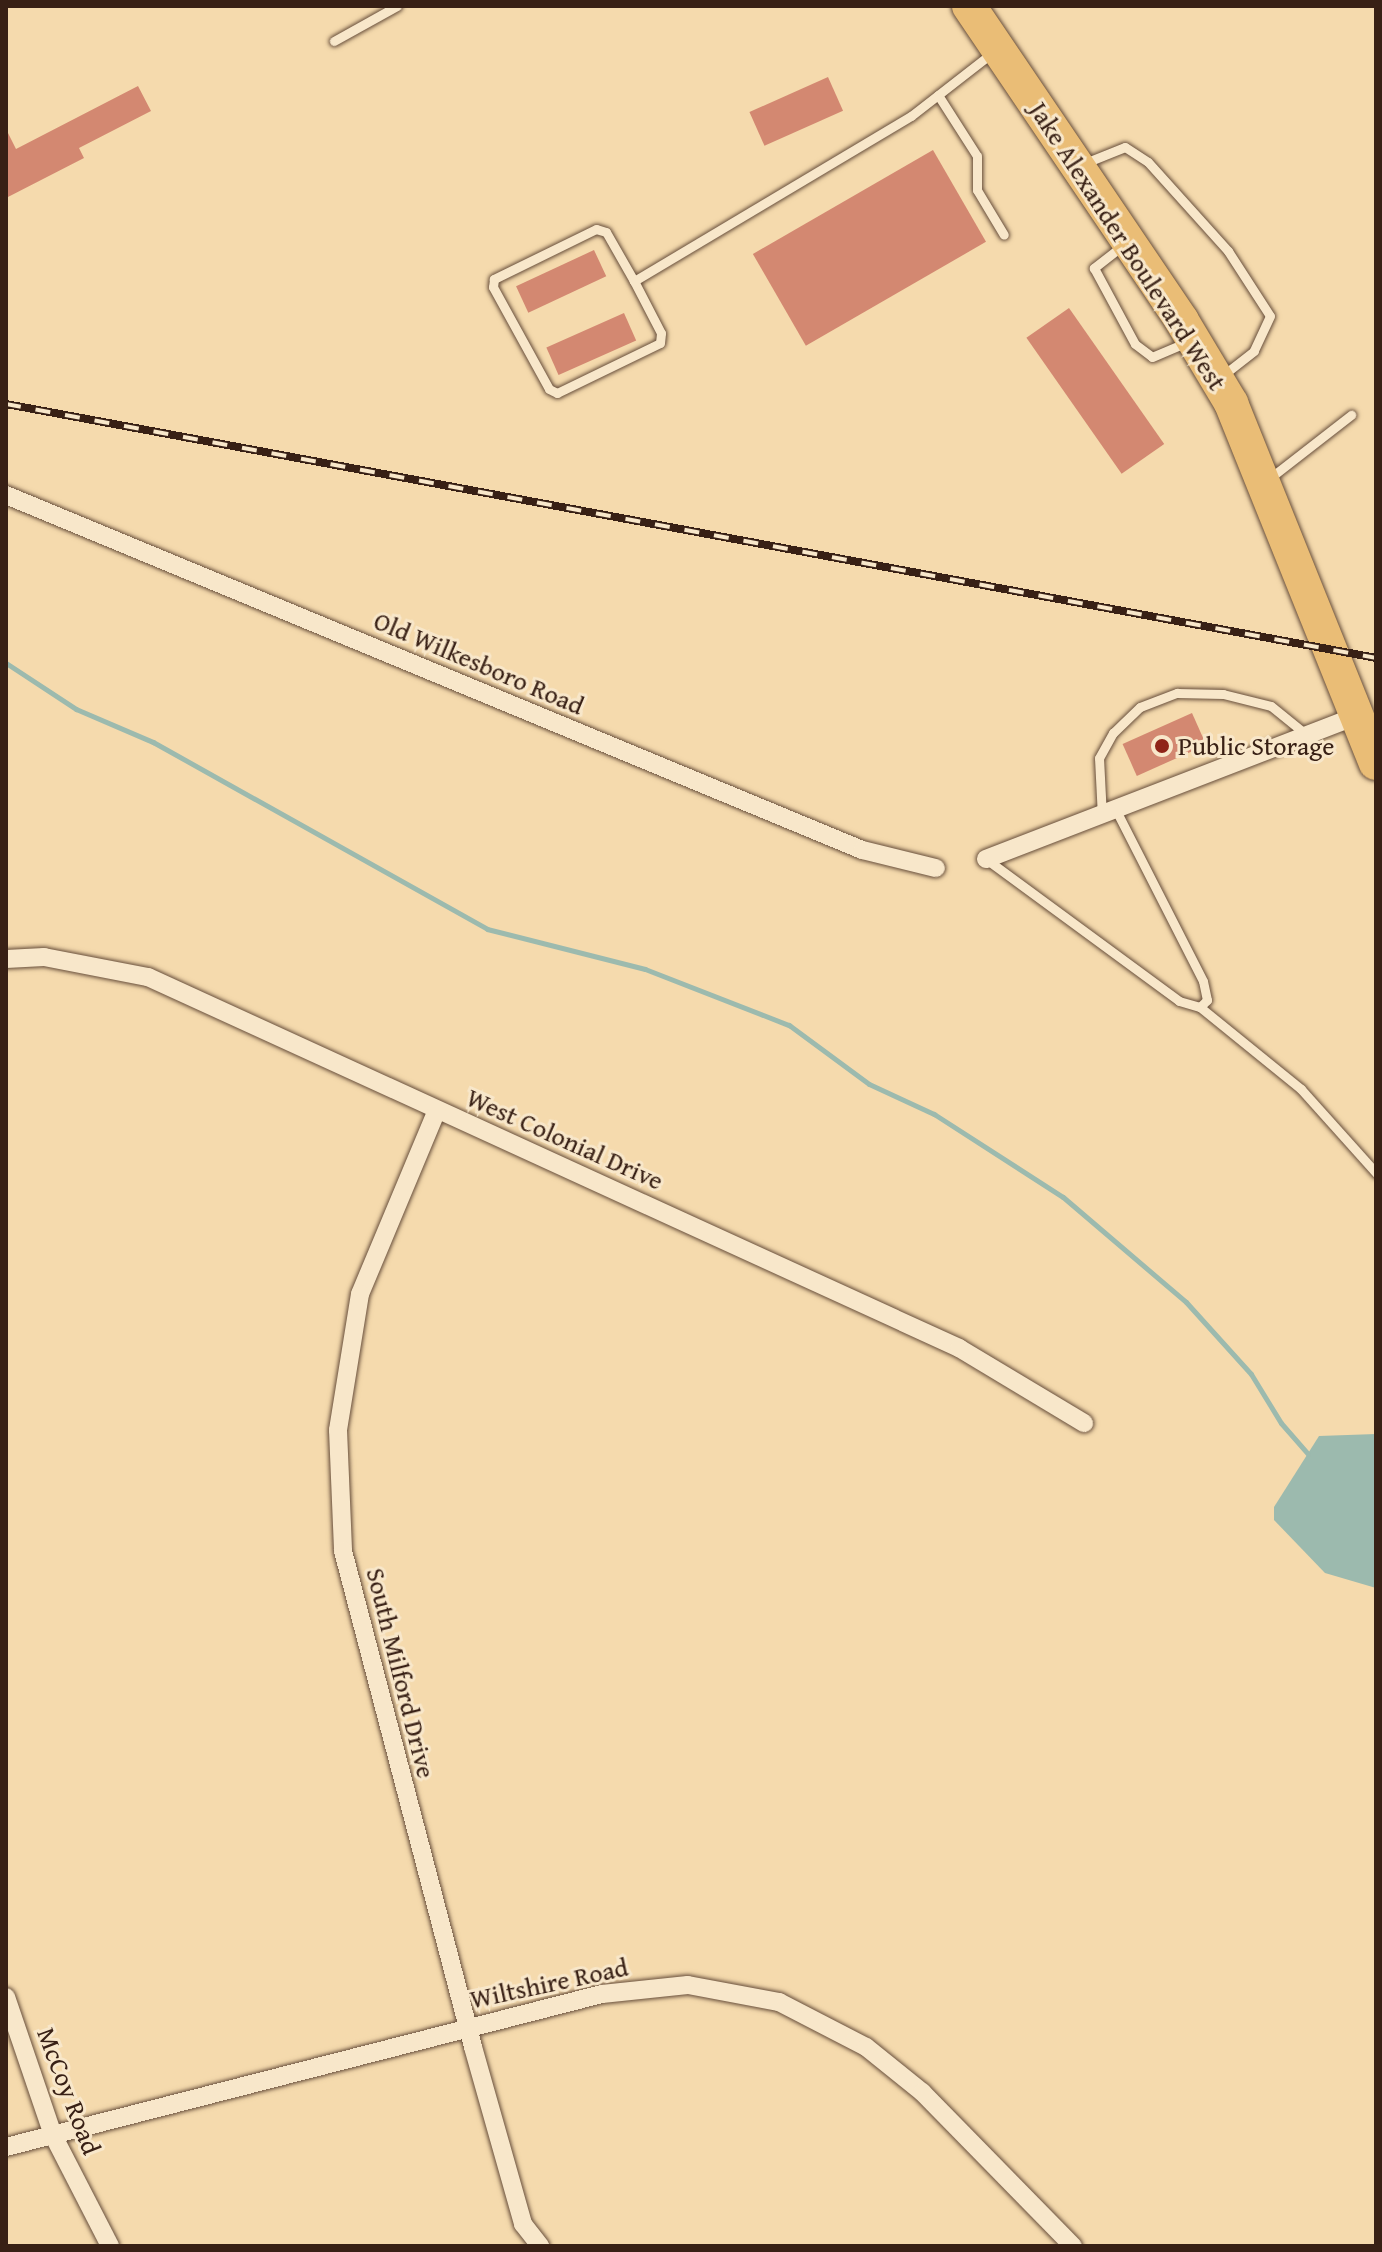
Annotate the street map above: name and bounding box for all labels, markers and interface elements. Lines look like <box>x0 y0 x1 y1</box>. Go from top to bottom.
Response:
street label: Jake Alexander Boulevard West <box>1023 96 1233 396</box>
street label: Old Wilkesboro Road <box>369 605 589 721</box>
place label: Public Storage <box>1178 730 1334 762</box>
marker: Public Storage <box>1153 737 1171 755</box>
street label: West Colonial Drive <box>462 1082 668 1196</box>
street label: South Milford Drive <box>360 1565 442 1781</box>
street label: Wiltshire Road <box>467 1951 631 2015</box>
street label: McCoy Road <box>31 2023 107 2159</box>

